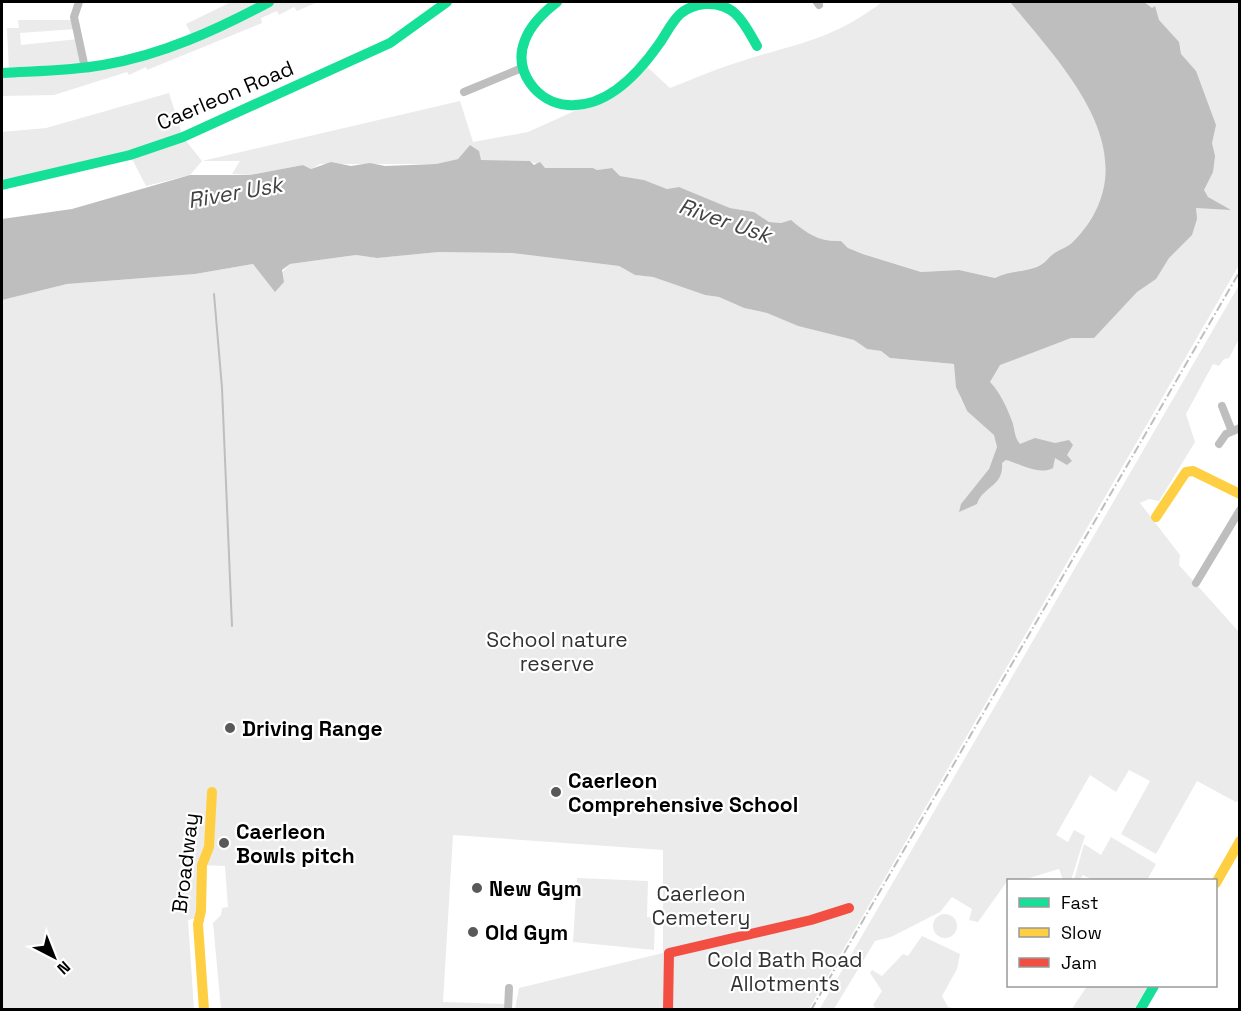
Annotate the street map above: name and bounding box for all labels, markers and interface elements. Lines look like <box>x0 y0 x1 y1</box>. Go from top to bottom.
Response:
street label: Caerleon Road <box>153 54 297 136</box>
water label: River Usk <box>185 170 287 214</box>
water label: River Usk <box>675 191 777 250</box>
park label: School nature reserve <box>486 626 628 677</box>
place label: Driving Range <box>242 715 383 742</box>
marker: Driving Range <box>223 721 237 735</box>
place label: Caerleon Comprehensive School <box>568 767 798 818</box>
marker: Caerleon Comprehensive School <box>549 785 563 799</box>
street label: Broadway <box>165 811 205 915</box>
place label: Caerleon Bowls pitch <box>236 818 355 869</box>
marker: Caerleon Bowls pitch <box>217 836 231 850</box>
place label: New Gym <box>489 875 582 902</box>
legend <box>1007 879 1217 987</box>
park label: Caerleon Cemetery <box>652 880 750 931</box>
marker: New Gym <box>470 881 484 895</box>
text: Fast <box>1061 891 1098 914</box>
place label: Old Gym <box>485 919 568 946</box>
text: Slow <box>1061 921 1102 944</box>
marker: Old Gym <box>466 925 480 939</box>
north arrow <box>24 927 84 987</box>
park label: Cold Bath Road Allotments <box>707 946 863 997</box>
text: Jam <box>1061 951 1097 974</box>
text: N <box>53 956 75 979</box>

